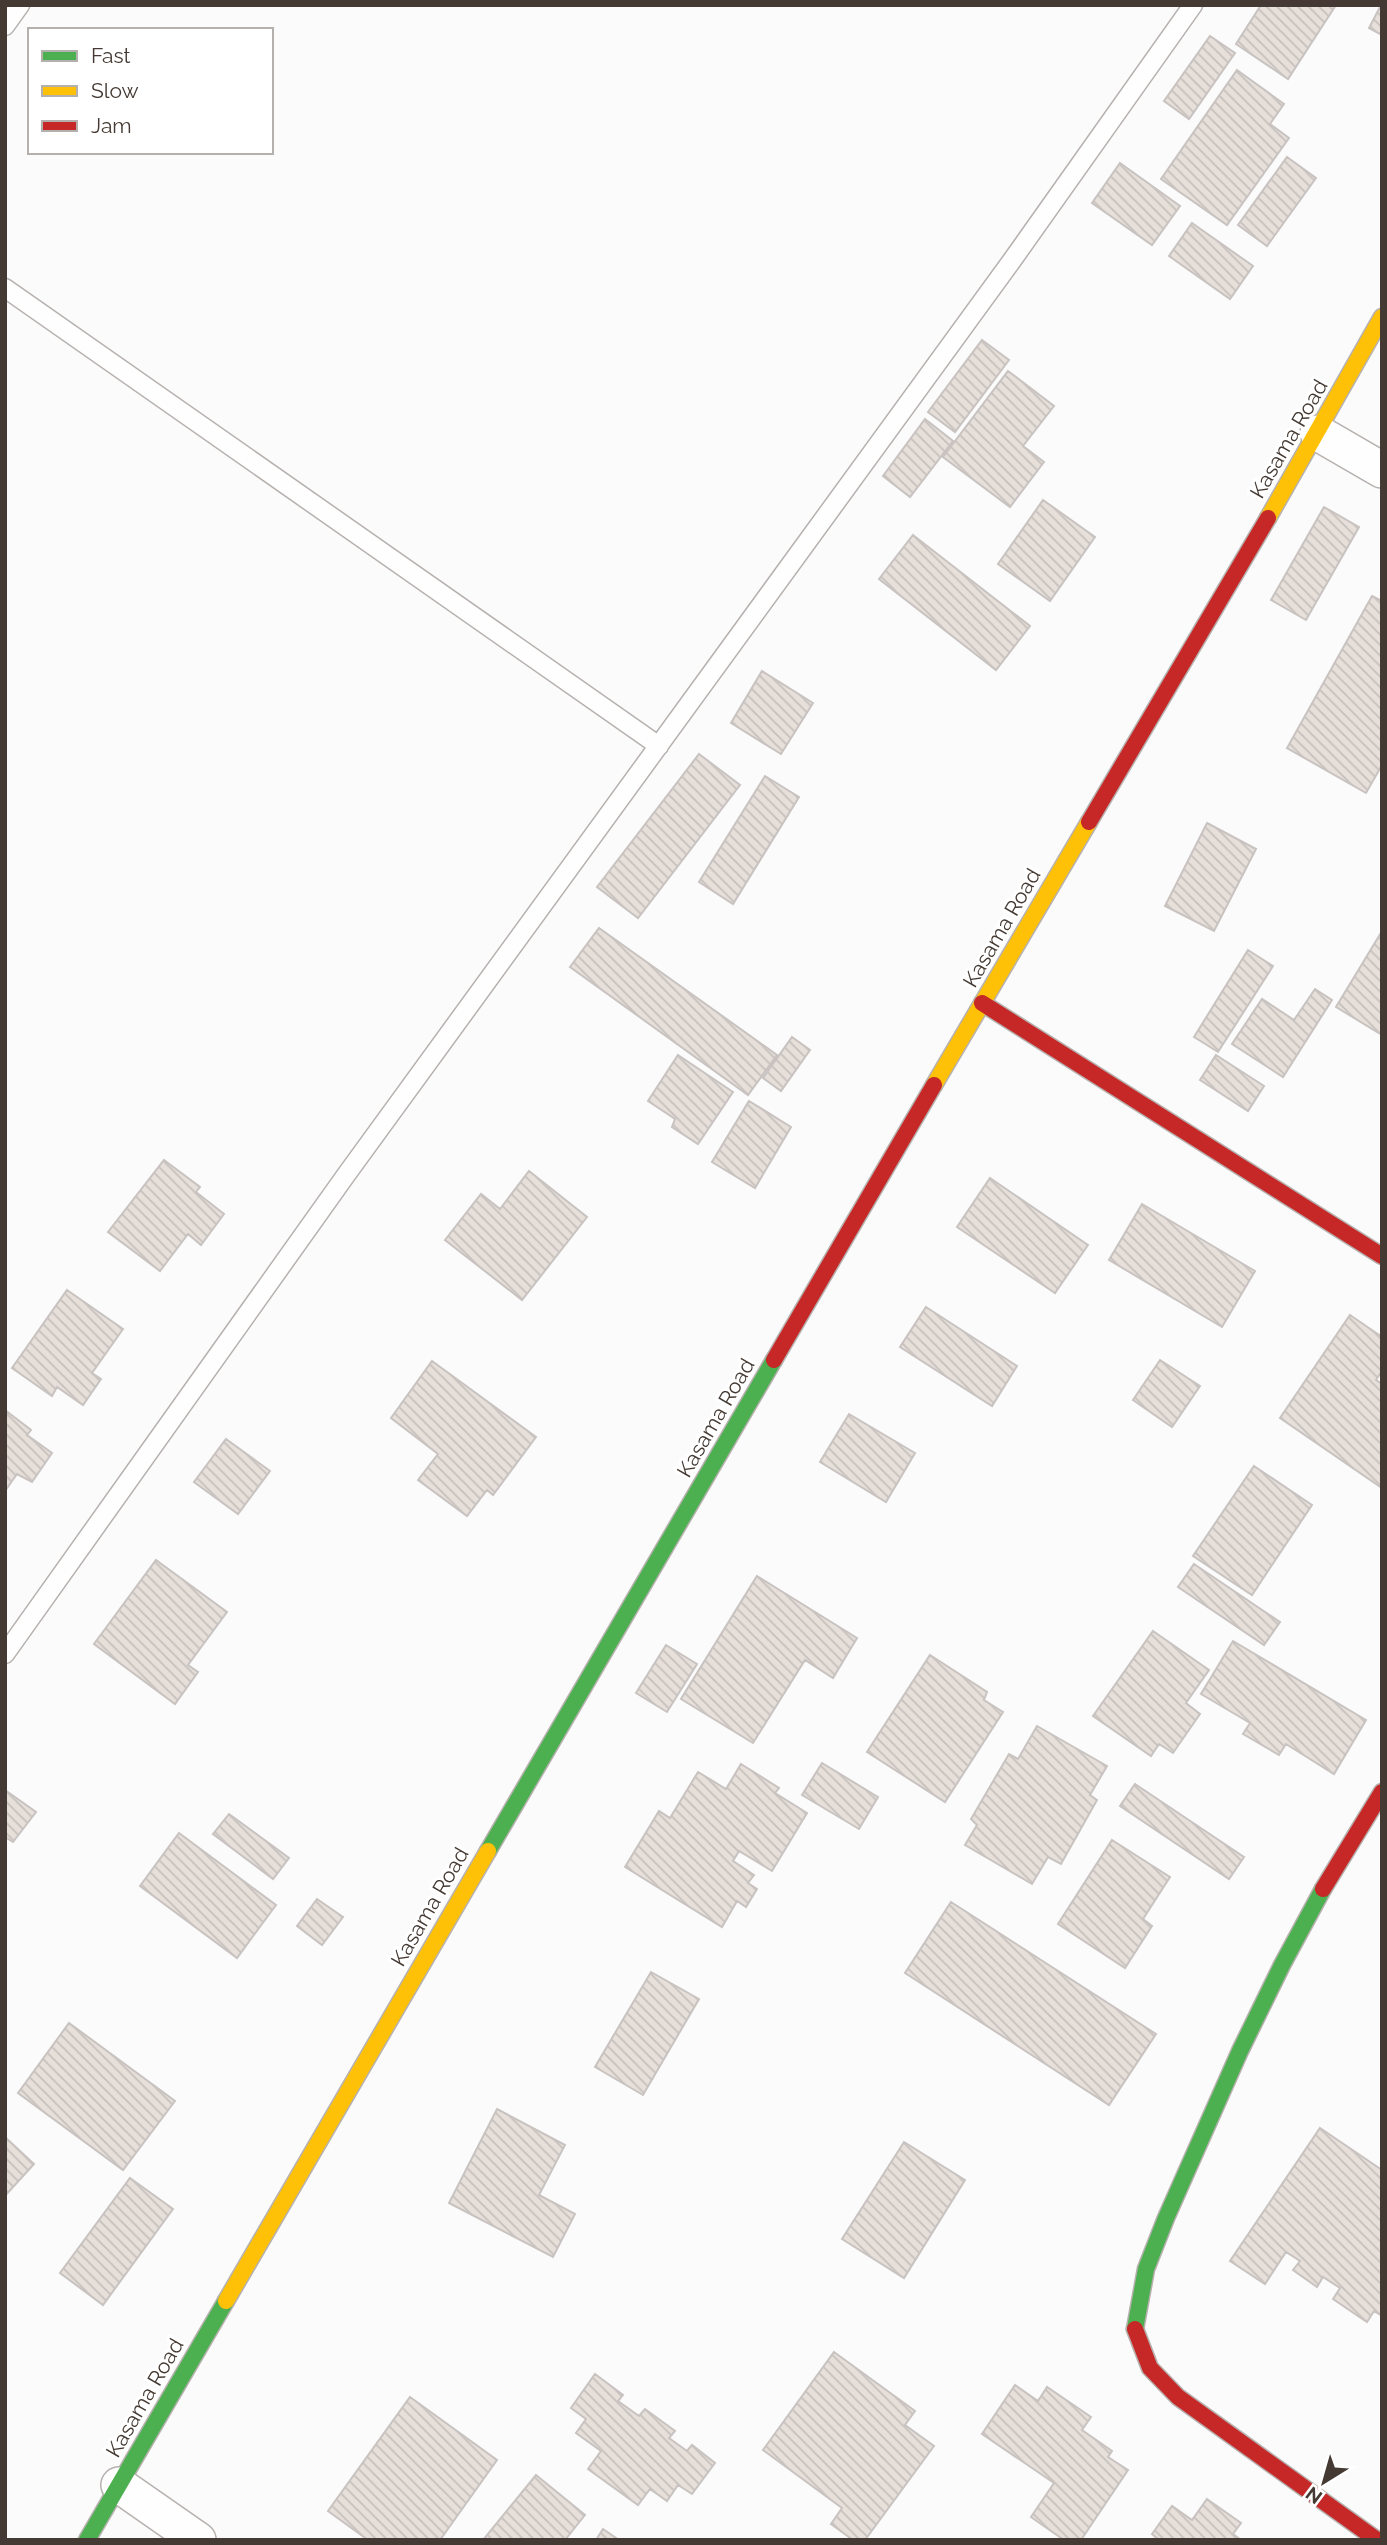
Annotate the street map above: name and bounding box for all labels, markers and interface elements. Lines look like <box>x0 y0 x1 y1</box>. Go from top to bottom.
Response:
legend <box>28 28 273 154</box>
text: Fast <box>91 43 131 68</box>
text: Slow <box>91 78 139 103</box>
text: Jam <box>91 113 132 138</box>
street label: Kasama Road <box>1244 375 1333 503</box>
street label: Kasama Road <box>957 864 1046 992</box>
street label: Kasama Road <box>671 1354 760 1482</box>
street label: Kasama Road <box>385 1843 474 1971</box>
street label: Kasama Road <box>100 2334 189 2462</box>
north arrow <box>1289 2447 1359 2517</box>
text: N <box>1301 2482 1326 2509</box>

